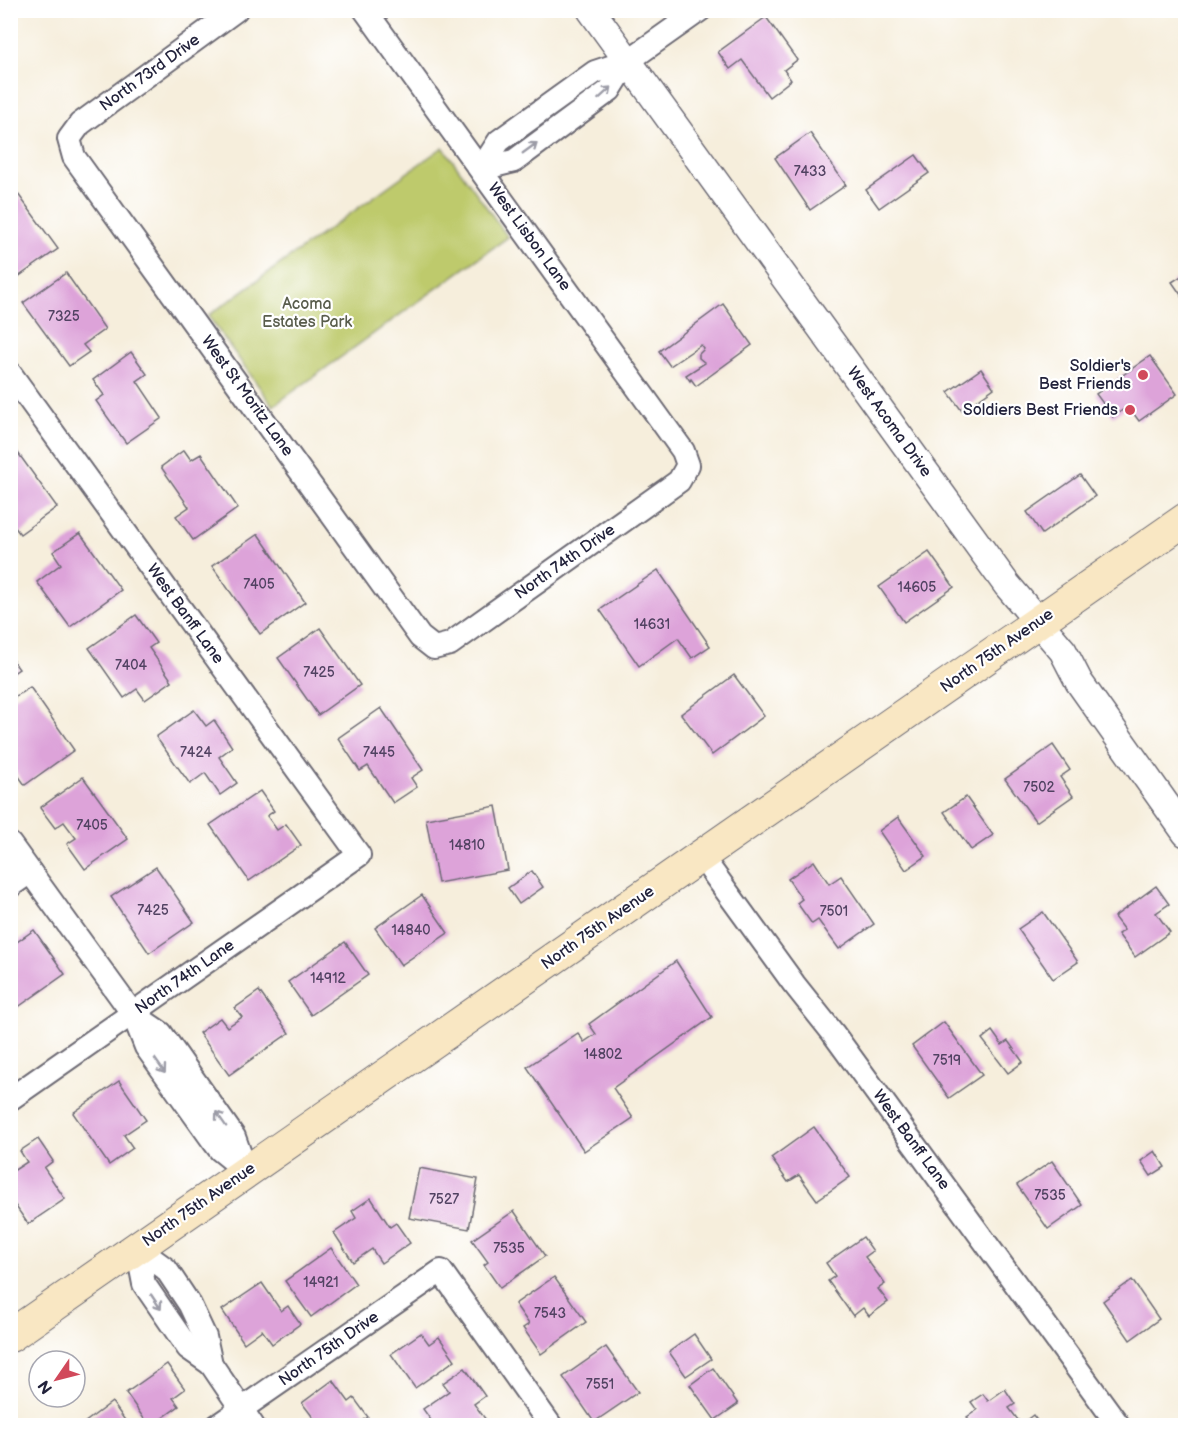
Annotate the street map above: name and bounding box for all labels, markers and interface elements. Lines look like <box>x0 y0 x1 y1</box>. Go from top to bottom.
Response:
street label: North 73rd Drive <box>96 30 204 116</box>
one-way arrow <box>598 86 613 100</box>
one-way arrow <box>522 142 538 155</box>
house number: 7433 <box>794 163 826 180</box>
street label: West Lisbon Lane <box>483 179 575 295</box>
park label: Acoma Estates Park <box>262 295 352 332</box>
house number: 7325 <box>48 308 80 325</box>
street label: West St Moritz Lane <box>197 332 297 460</box>
place label: Soldier's Best Friends <box>1039 357 1131 394</box>
street label: West Acoma Drive <box>843 363 936 481</box>
marker: Soldier's Best Friends <box>1136 368 1150 382</box>
place label: Soldiers Best Friends <box>963 401 1118 420</box>
marker: Soldiers Best Friends <box>1123 403 1137 417</box>
street label: North 74th Drive <box>511 520 619 604</box>
street label: West Banff Lane <box>142 560 228 668</box>
house number: 7405 <box>243 576 275 593</box>
house number: 14605 <box>898 579 936 596</box>
street label: North 75th Avenue <box>937 605 1058 697</box>
house number: 14631 <box>634 616 670 633</box>
house number: 7404 <box>115 657 148 674</box>
house number: 7425 <box>303 664 335 681</box>
house number: 7424 <box>180 744 212 761</box>
house number: 7445 <box>363 744 395 761</box>
house number: 7502 <box>1023 779 1055 796</box>
house number: 7405 <box>76 817 108 834</box>
house number: 14810 <box>449 837 485 854</box>
street label: North 75th Avenue <box>538 882 659 974</box>
house number: 7425 <box>137 902 169 919</box>
house number: 7501 <box>820 903 848 920</box>
house number: 14840 <box>392 922 430 939</box>
street label: North 74th Lane <box>132 935 239 1018</box>
house number: 14912 <box>310 970 347 987</box>
house number: 14802 <box>584 1046 623 1063</box>
house number: 7519 <box>933 1052 961 1069</box>
one-way arrow <box>154 1057 166 1073</box>
street label: West Banff Lane <box>868 1086 954 1194</box>
one-way arrow <box>215 1111 227 1128</box>
street label: North 75th Avenue <box>139 1159 260 1251</box>
house number: 7535 <box>1034 1187 1066 1204</box>
house number: 7527 <box>429 1191 459 1208</box>
house number: 7535 <box>493 1240 525 1257</box>
house number: 14921 <box>303 1274 339 1291</box>
one-way arrow <box>150 1293 162 1309</box>
house number: 7543 <box>534 1305 566 1322</box>
street label: North 75th Drive <box>275 1307 383 1390</box>
north arrow <box>27 1349 87 1409</box>
text: N <box>35 1376 57 1397</box>
house number: 7551 <box>586 1376 614 1393</box>

